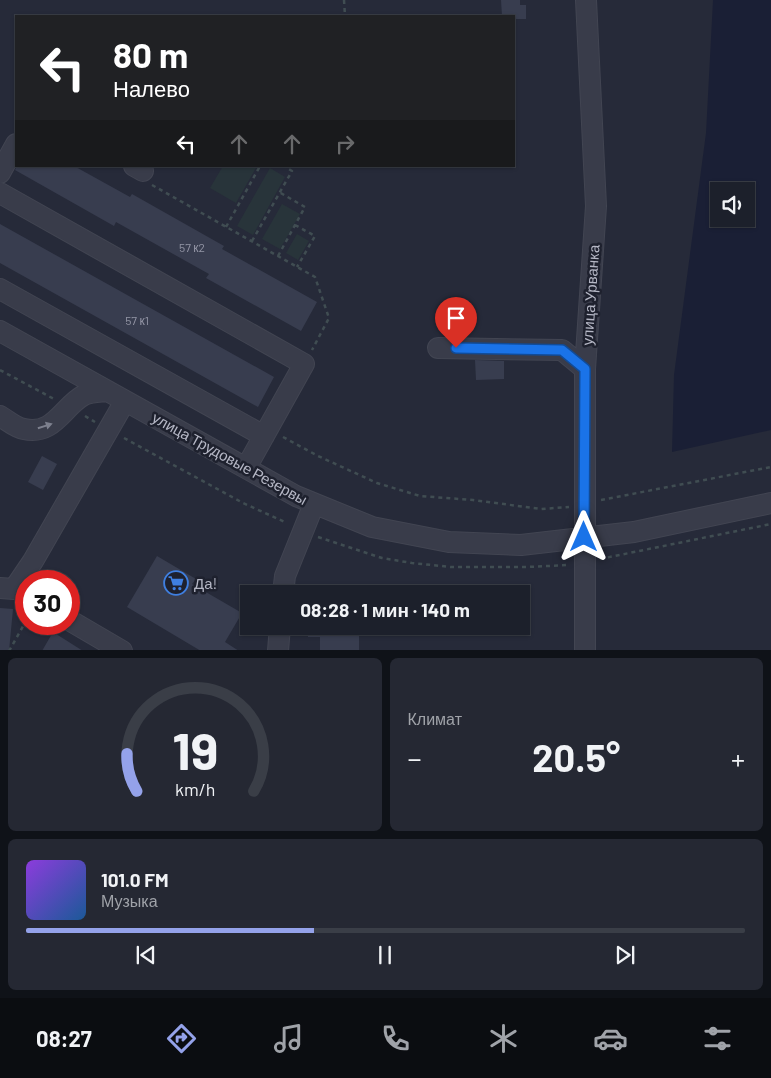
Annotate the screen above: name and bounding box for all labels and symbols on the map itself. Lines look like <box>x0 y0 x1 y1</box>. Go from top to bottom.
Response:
house number: 57 к2 <box>179 240 205 254</box>
street label: улица Урванка <box>577 243 603 346</box>
pin <box>435 297 477 348</box>
house number: 57 к1 <box>125 313 149 327</box>
street label: улица Трудовые Резервы <box>149 408 311 508</box>
one-way arrow <box>38 422 53 430</box>
position arrow <box>557 510 609 562</box>
speed limit sign: 30 <box>15 570 80 635</box>
supermarket icon: Да! <box>163 570 189 596</box>
place label: Да! <box>194 574 217 592</box>

